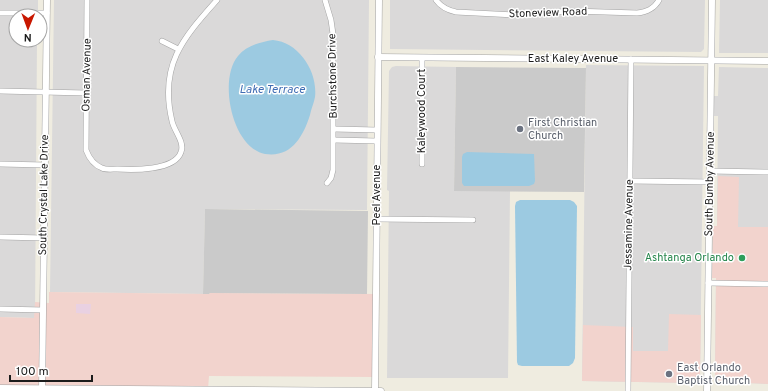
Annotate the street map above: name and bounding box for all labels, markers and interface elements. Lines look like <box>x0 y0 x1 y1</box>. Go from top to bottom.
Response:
street label: Stoneview Road <box>508 5 588 21</box>
north arrow <box>8 8 48 48</box>
text: N <box>24 30 32 44</box>
street label: Burchstone Drive <box>325 33 341 119</box>
street label: Osman Avenue <box>79 38 95 112</box>
street label: East Kaley Avenue <box>528 52 618 66</box>
street label: Kaleywood Court <box>415 69 429 153</box>
water label: Lake Terrace <box>239 82 306 98</box>
place label: First Christian Church <box>528 116 597 143</box>
marker: First Christian Church <box>515 124 525 134</box>
street label: South Bumby Avenue <box>702 131 718 237</box>
street label: South Crystal Lake Drive <box>36 134 52 256</box>
street label: Peel Avenue <box>370 165 384 225</box>
street label: Jessamine Avenue <box>621 179 637 271</box>
place label: Ashtanga Orlando <box>645 251 734 265</box>
marker: Ashtanga Orlando <box>737 253 747 263</box>
scale bar <box>10 357 92 383</box>
place label: East Orlando Baptist Church <box>677 361 750 388</box>
text: 100 m <box>16 364 49 380</box>
marker: East Orlando Baptist Church <box>664 369 674 379</box>

